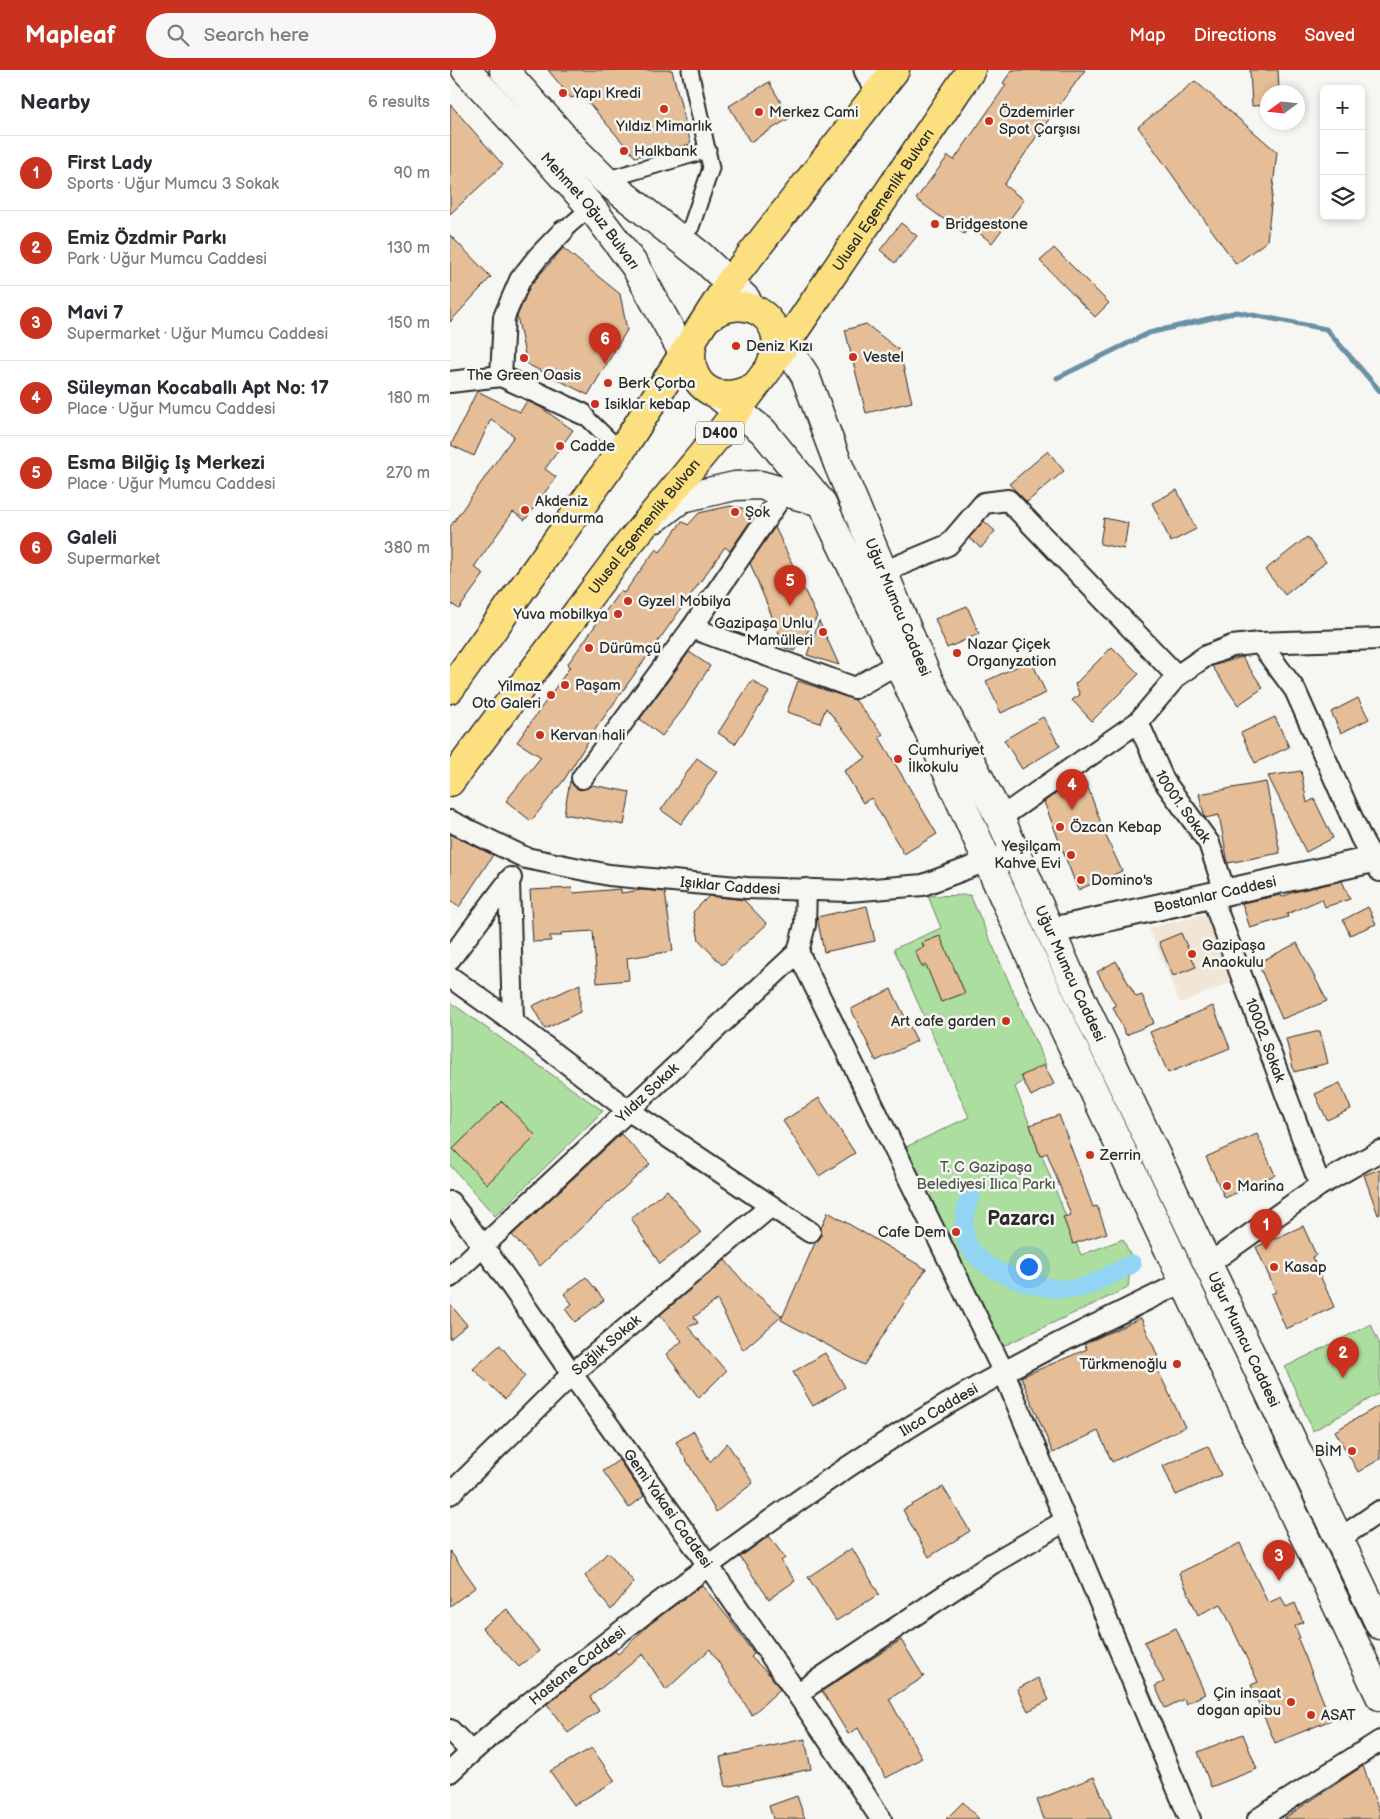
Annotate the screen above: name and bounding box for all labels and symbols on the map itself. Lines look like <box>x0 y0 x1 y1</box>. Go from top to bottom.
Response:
place label: Yapı Kredi <box>572 84 641 103</box>
north arrow <box>1260 85 1305 130</box>
marker: Yapı Kredi <box>557 87 569 99</box>
marker: Yıldız Mimarlık <box>658 103 670 115</box>
place label: Merkez Cami <box>769 103 859 122</box>
place label: Özdemirler Spot Çarşısı <box>999 103 1080 139</box>
marker: Merkez Cami <box>753 106 765 118</box>
marker: Özdemirler Spot Çarşısı <box>983 115 995 127</box>
place label: Yıldız Mimarlık <box>615 117 713 136</box>
street label: Ulusal Egemenlik Bulvarı <box>829 125 939 275</box>
place label: Halkbank <box>634 142 698 161</box>
marker: Halkbank <box>618 145 630 157</box>
street label: Mehmet Oğuz Bulvarı <box>536 149 644 273</box>
place label: Bridgestone <box>945 215 1028 234</box>
marker: Bridgestone <box>929 218 941 230</box>
pin: 6 <box>589 323 621 364</box>
place label: Deniz Kızı <box>746 337 813 356</box>
marker: Deniz Kızı <box>730 340 742 352</box>
place label: Vestel <box>863 348 904 367</box>
marker: Vestel <box>847 351 859 363</box>
marker: The Green Oasis <box>518 352 530 364</box>
place label: The Green Oasis <box>467 366 582 385</box>
place label: Berk Çorba <box>618 374 696 393</box>
marker: Berk Çorba <box>602 377 614 389</box>
place label: Isiklar kebap <box>605 395 691 414</box>
marker: Isiklar kebap <box>589 398 601 410</box>
road number: D400 <box>696 422 744 444</box>
place label: Cadde <box>570 437 615 456</box>
marker: Cadde <box>554 440 566 452</box>
street label: Ulusal Egemenlik Bulvarı <box>585 455 705 598</box>
place label: Akdeniz dondurma <box>535 492 604 528</box>
place label: Şok <box>745 503 771 522</box>
marker: Akdeniz dondurma <box>519 504 531 516</box>
marker: Şok <box>729 506 741 518</box>
street label: Uğur Mumcu Caddesi <box>860 535 935 679</box>
pin: 5 <box>774 565 806 606</box>
place label: Gyzel Mobilya <box>638 592 731 611</box>
marker: Gyzel Mobilya <box>622 595 634 607</box>
place label: Yuva mobilkya <box>512 605 608 624</box>
marker: Yuva mobilkya <box>612 608 624 620</box>
place label: Gazipaşa Unlu Mamülleri <box>714 614 813 650</box>
marker: Gazipaşa Unlu Mamülleri <box>817 626 829 638</box>
place label: Nazar Çiçek Organyzation <box>967 635 1057 671</box>
place label: Dürümçü <box>599 639 661 658</box>
marker: Dürümçü <box>583 642 595 654</box>
marker: Nazar Çiçek Organyzation <box>951 647 963 659</box>
place label: Paşam <box>575 676 621 695</box>
place label: Yilmaz Oto Galeri <box>472 677 542 713</box>
marker: Paşam <box>559 679 571 691</box>
marker: Yilmaz Oto Galeri <box>545 689 557 701</box>
place label: Kervan hali <box>550 726 626 745</box>
marker: Kervan hali <box>534 729 546 741</box>
place label: Cumhuriyet İlkokulu <box>908 741 985 777</box>
marker: Cumhuriyet İlkokulu <box>892 753 904 765</box>
street label: 10001. Sokak <box>1150 767 1215 847</box>
pin: 4 <box>1056 769 1088 810</box>
place label: Özcan Kebap <box>1070 818 1162 837</box>
marker: Özcan Kebap <box>1054 821 1066 833</box>
place label: Yeşilçam Kahve Evi <box>994 837 1061 873</box>
marker: Yeşilçam Kahve Evi <box>1065 849 1077 861</box>
place label: Domino's <box>1091 871 1153 890</box>
street label: Bostanlar Caddesi <box>1152 872 1278 918</box>
street label: Işıklar Caddesi <box>679 873 781 899</box>
marker: Domino's <box>1075 874 1087 886</box>
street label: Uğur Mumcu Caddesi <box>1030 903 1109 1045</box>
place label: Gazipaşa Anaokulu <box>1202 936 1266 972</box>
marker: Gazipaşa Anaokulu <box>1186 948 1198 960</box>
street label: 10002. Sokak <box>1241 996 1290 1086</box>
place label: Art cafe garden <box>891 1012 996 1031</box>
marker: Art cafe garden <box>1000 1015 1012 1027</box>
street label: Yıldız Sokak <box>611 1059 684 1128</box>
place label: Zerrin <box>1099 1146 1141 1165</box>
marker: Zerrin <box>1084 1149 1096 1161</box>
park label: T. C Gazipaşa Belediyesi Ilıca Parkı <box>917 1158 1055 1194</box>
place label: Marina <box>1237 1177 1284 1196</box>
marker: Marina <box>1221 1180 1233 1192</box>
district label: Pazarcı <box>987 1207 1055 1231</box>
pin: 1 <box>1250 1209 1282 1250</box>
place label: Cafe Dem <box>878 1223 946 1242</box>
marker: Cafe Dem <box>950 1226 962 1238</box>
your location <box>1016 1254 1042 1280</box>
place label: Kasap <box>1284 1258 1327 1277</box>
marker: Kasap <box>1268 1261 1280 1273</box>
street label: Uğur Mumcu Caddesi <box>1203 1269 1284 1410</box>
street label: Sağlık Sokak <box>568 1310 646 1380</box>
pin: 2 <box>1327 1337 1359 1378</box>
place label: Türkmenoğlu <box>1079 1355 1167 1374</box>
marker: Türkmenoğlu <box>1171 1358 1183 1370</box>
street label: Ilıca Caddesi <box>896 1379 982 1441</box>
place label: BİM <box>1314 1442 1342 1461</box>
street label: Gemi Yakasi Caddesi <box>619 1445 716 1572</box>
marker: BİM <box>1346 1445 1358 1457</box>
pin: 3 <box>1263 1540 1295 1581</box>
street label: Hastane Caddesi <box>526 1622 630 1710</box>
place label: Çin insaat dogan apibu <box>1197 1684 1281 1720</box>
marker: Çin insaat dogan apibu <box>1285 1696 1297 1708</box>
place label: ASAT <box>1321 1706 1356 1725</box>
marker: ASAT <box>1305 1709 1317 1721</box>

